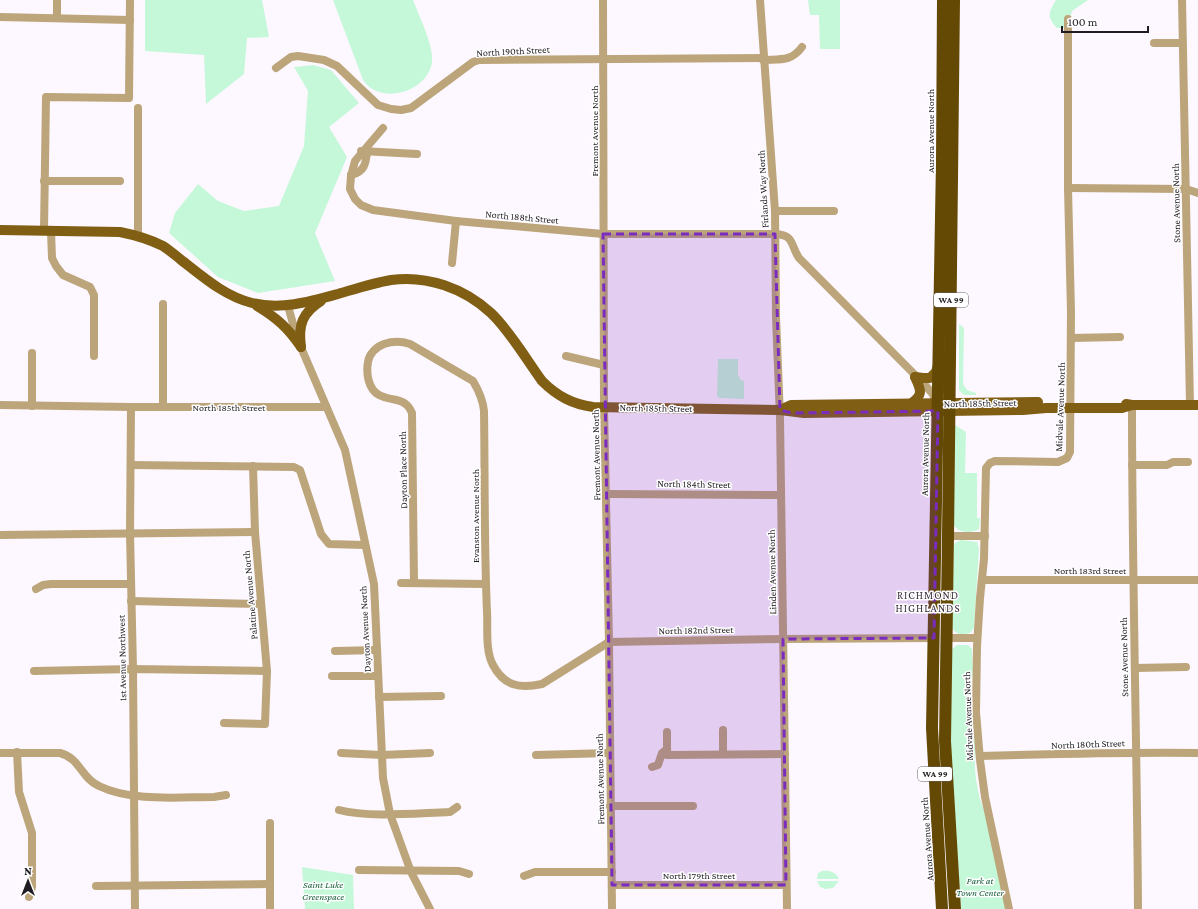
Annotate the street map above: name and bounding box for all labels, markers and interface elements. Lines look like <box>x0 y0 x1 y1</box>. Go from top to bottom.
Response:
scale bar <box>1062 8 1148 34</box>
text: 100 m <box>1068 15 1098 29</box>
street label: North 190th Street <box>476 44 551 58</box>
street label: Fremont Avenue North <box>589 85 600 177</box>
street label: Aurora Avenue North <box>925 88 936 173</box>
street label: Firlands Way North <box>755 149 771 228</box>
street label: Stone Avenue North <box>1170 163 1182 243</box>
street label: North 188th Street <box>485 208 560 226</box>
road number: WA 99 <box>934 293 968 307</box>
street label: Midvale Avenue North <box>1053 362 1067 452</box>
street label: North 185th Street <box>944 397 1017 409</box>
street label: North 185th Street <box>193 402 266 413</box>
street label: North 185th Street <box>620 402 693 414</box>
street label: Fremont Avenue North <box>590 409 602 501</box>
street label: Aurora Avenue North <box>919 411 931 496</box>
street label: Dayton Place North <box>397 430 409 509</box>
street label: Evanston Avenue North <box>470 468 481 563</box>
street label: North 184th Street <box>657 478 731 490</box>
street label: Linden Avenue North <box>766 529 778 615</box>
street label: Palatine Avenue North <box>241 549 259 640</box>
street label: North 183rd Street <box>1054 565 1127 576</box>
street label: Dayton Avenue North <box>357 585 373 672</box>
district label: RICHMOND HIGHLANDS <box>895 589 961 614</box>
street label: 1st Avenue Northwest <box>116 614 128 701</box>
street label: Stone Avenue North <box>1118 617 1130 697</box>
street label: North 182nd Street <box>658 624 734 636</box>
street label: Midvale Avenue North <box>961 671 975 761</box>
street label: Fremont Avenue North <box>594 733 606 825</box>
street label: North 180th Street <box>1051 737 1126 751</box>
road number: WA 99 <box>918 767 952 781</box>
street label: Aurora Avenue North <box>919 796 935 881</box>
north arrow <box>8 861 48 901</box>
text: N <box>24 865 32 877</box>
street label: North 179th Street <box>663 870 736 881</box>
park label: Park at Town Center <box>956 875 1004 898</box>
park label: Saint Luke Greenspace <box>302 879 344 902</box>

